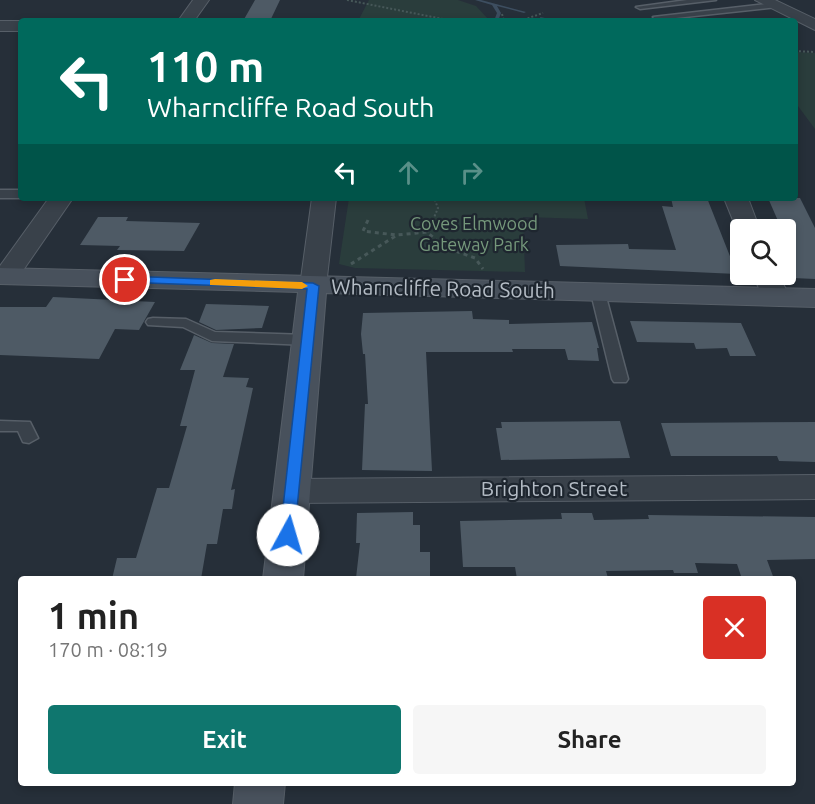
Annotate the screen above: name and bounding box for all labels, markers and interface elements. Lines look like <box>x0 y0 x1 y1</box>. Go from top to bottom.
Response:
icon: left <box>48 42 126 120</box>
text: 110 m <box>147 43 264 90</box>
text: Wharncliffe Road South <box>147 92 435 122</box>
icon: left <box>329 156 362 189</box>
icon: ahead <box>392 156 425 189</box>
icon: right <box>455 156 488 189</box>
park label: Coves Elmwood Gateway Park <box>410 213 538 254</box>
map controls <box>730 219 796 285</box>
button: search <box>730 219 796 285</box>
pin <box>99 254 150 305</box>
icon: arrive <box>108 263 141 296</box>
street label: Wharncliffe Road South <box>331 274 555 302</box>
street label: Brighton Street <box>481 476 627 500</box>
position arrow <box>256 503 320 567</box>
text: 1 min <box>48 595 139 636</box>
button: close <box>703 596 766 659</box>
text: 170 m · 08:19 <box>48 638 168 661</box>
button: Exit <box>48 705 401 774</box>
button: Share <box>413 705 766 774</box>

